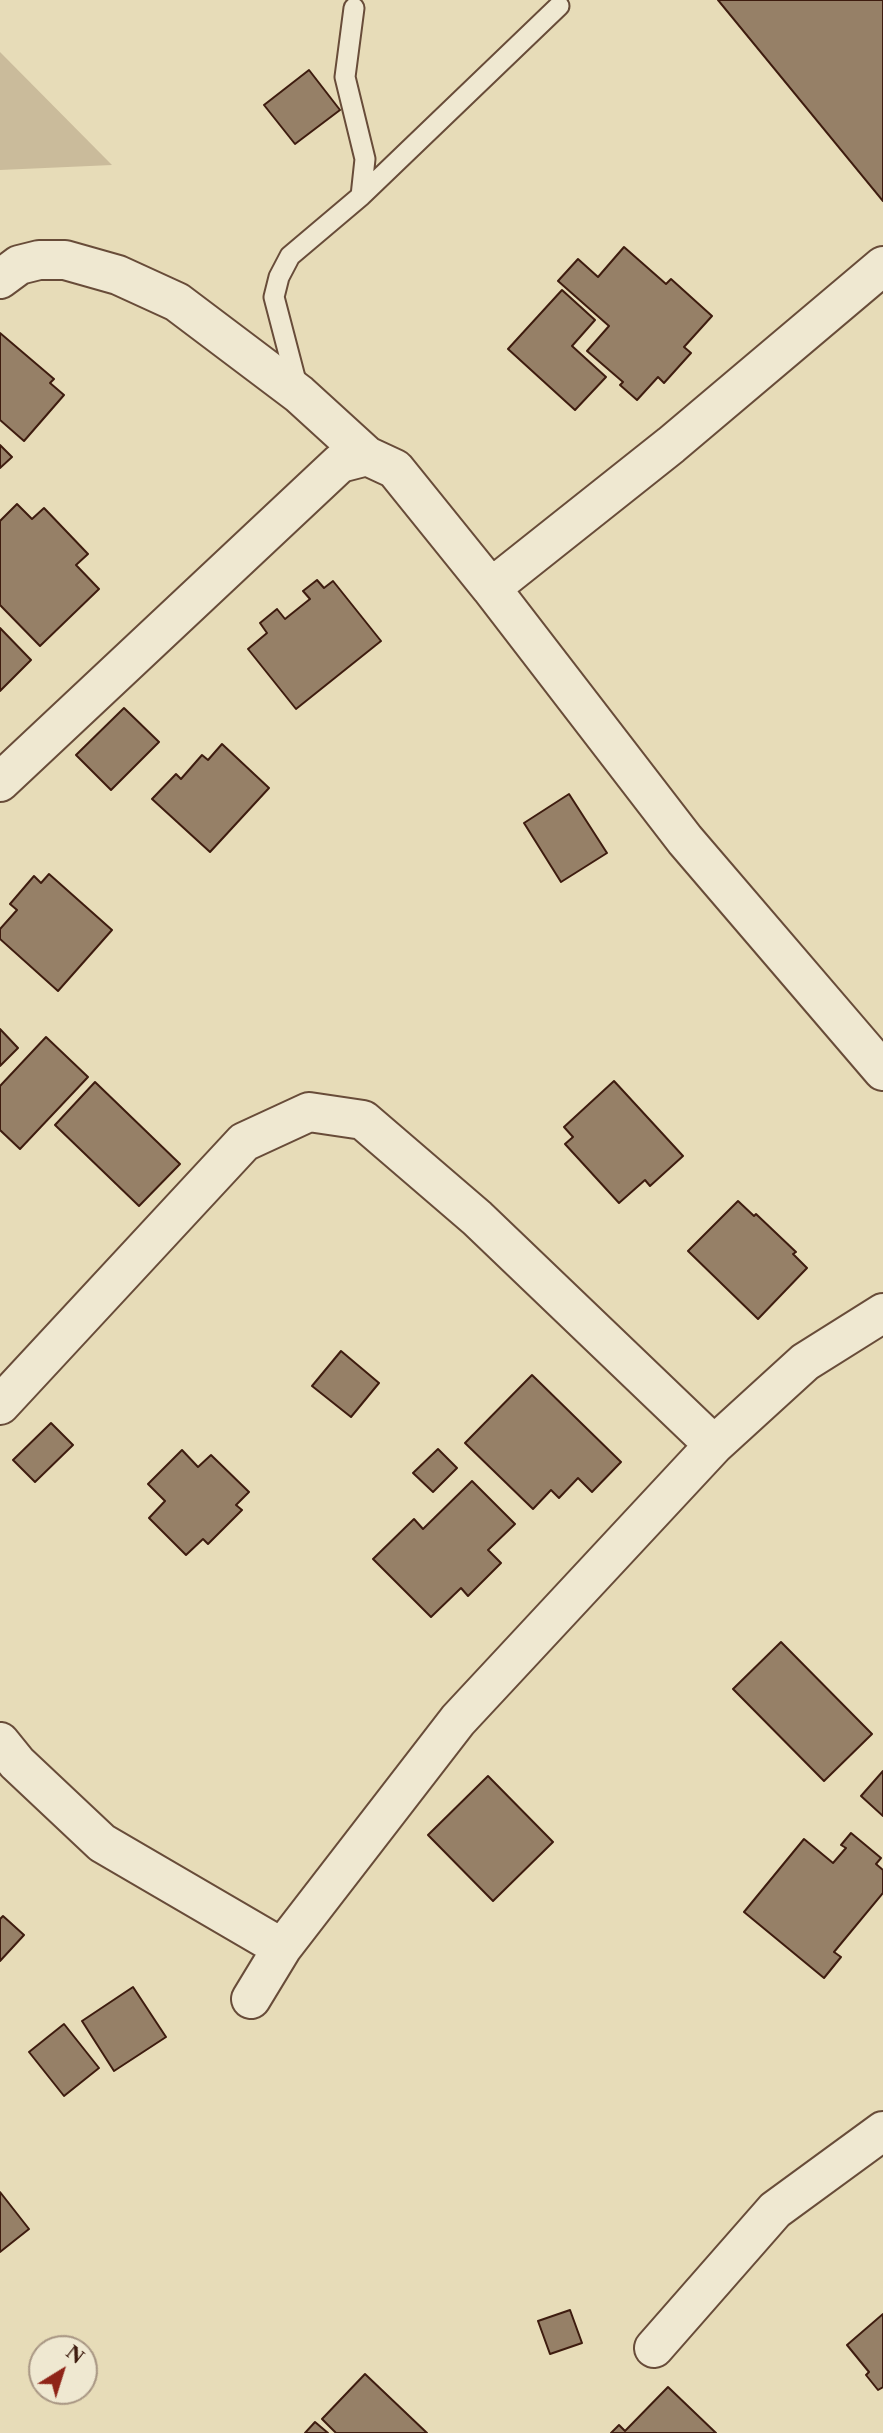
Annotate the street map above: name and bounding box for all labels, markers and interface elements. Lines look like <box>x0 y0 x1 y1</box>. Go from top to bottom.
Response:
north arrow <box>28 2335 98 2405</box>
text: N <box>61 2340 89 2369</box>

